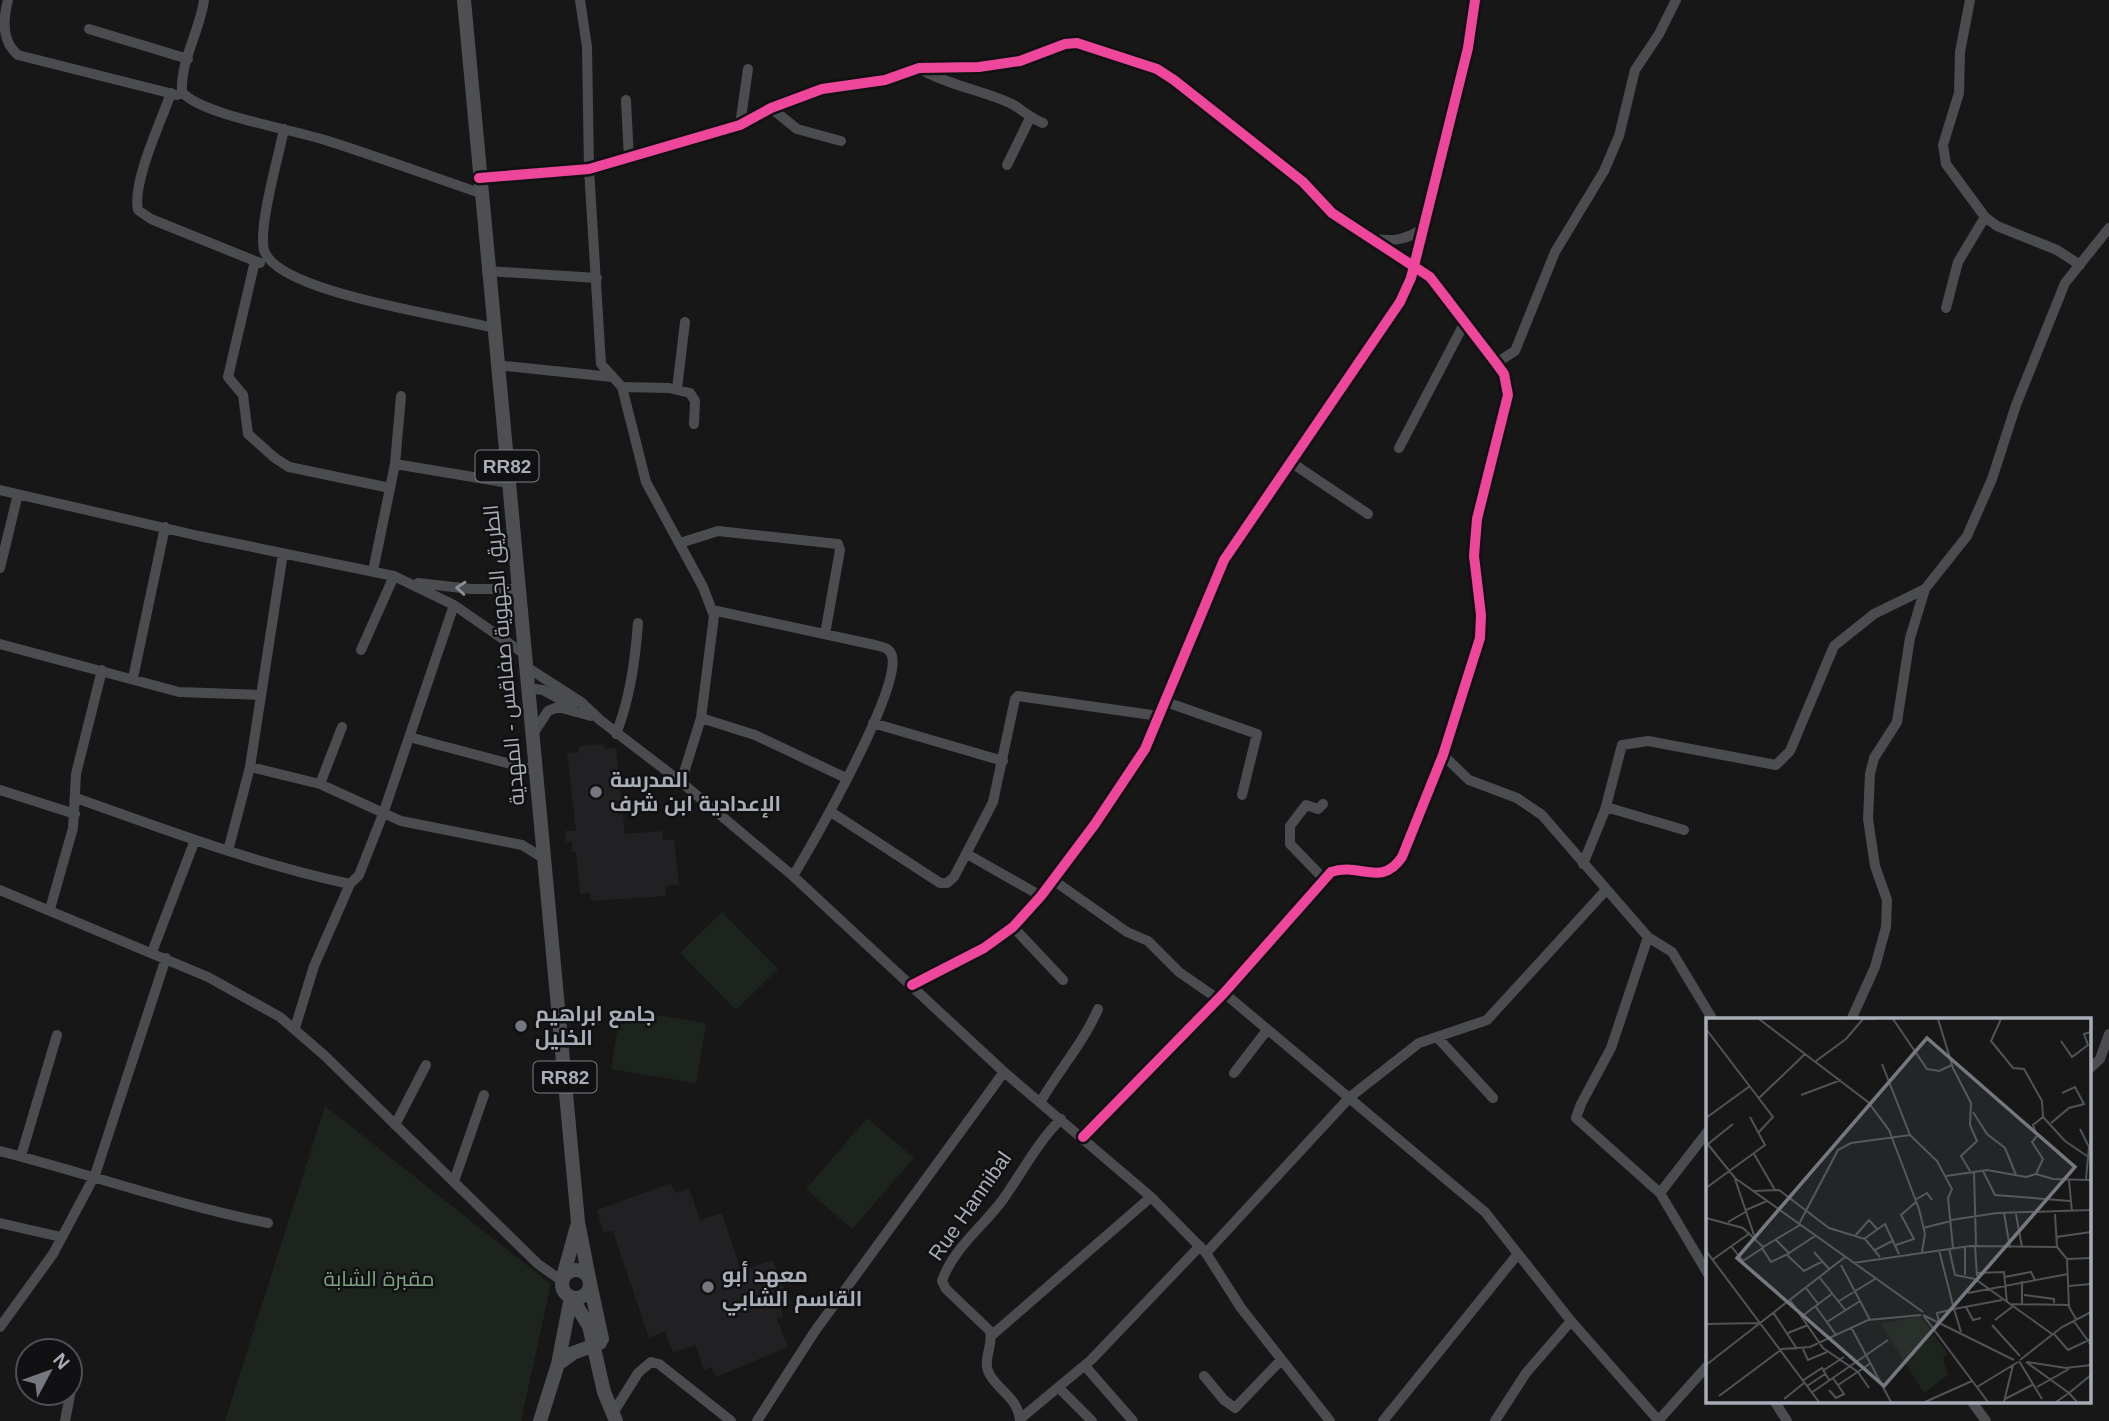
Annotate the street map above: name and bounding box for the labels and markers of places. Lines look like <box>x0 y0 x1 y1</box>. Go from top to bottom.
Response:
place label: المدرسة الإعدادية ابن شرف <box>610 768 781 818</box>
marker: المدرسة الإعدادية ابن شرف <box>588 784 604 800</box>
place label: جامع ابراهيم الخليل <box>535 1002 655 1050</box>
marker: جامع ابراهيم الخليل <box>513 1018 529 1034</box>
place label: معهد أبو القاسم الشابي <box>722 1261 862 1316</box>
marker: معهد أبو القاسم الشابي <box>700 1279 716 1295</box>

